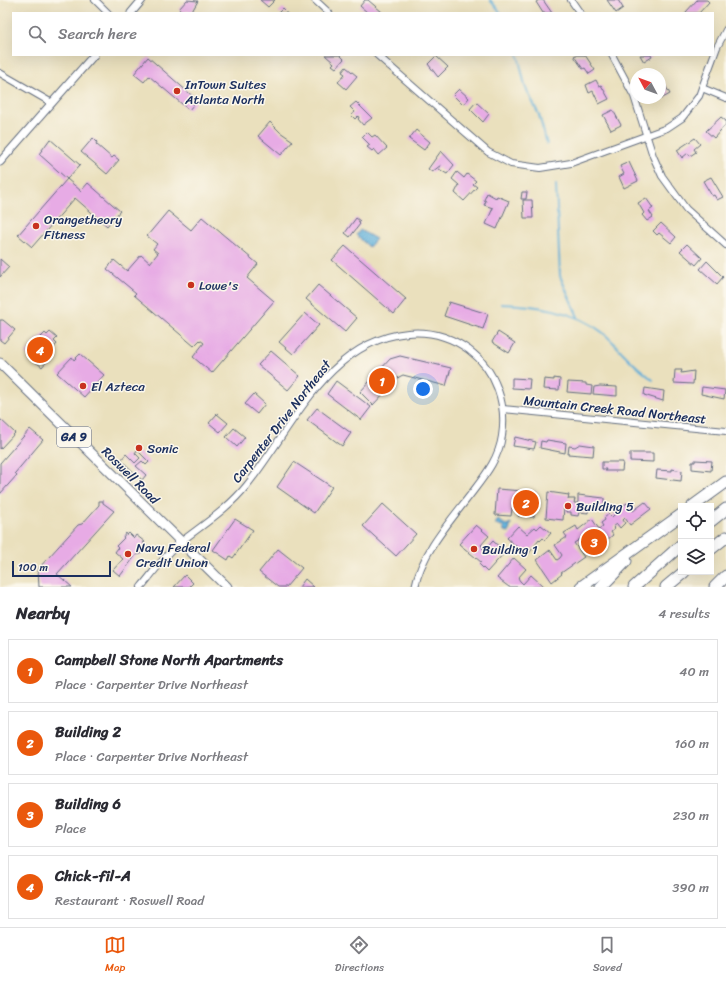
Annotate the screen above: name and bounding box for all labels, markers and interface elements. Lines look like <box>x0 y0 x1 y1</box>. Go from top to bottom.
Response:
search box <box>12 12 714 56</box>
text: Search here <box>58 21 137 47</box>
icon: search <box>26 23 48 45</box>
north arrow <box>630 68 666 104</box>
place label: InTown Suites Atlanta North <box>184 73 266 111</box>
marker: InTown Suites Atlanta North <box>172 86 182 96</box>
place label: Orangetheory Fitness <box>44 208 122 246</box>
marker: Orangetheory Fitness <box>31 221 41 231</box>
place label: Lowe's <box>199 274 238 297</box>
marker: Lowe's <box>186 280 196 290</box>
pin: 4 <box>27 335 53 365</box>
street label: Carpenter Drive Northeast <box>226 354 338 488</box>
pin: 1 <box>369 366 395 396</box>
place label: El Azteca <box>91 375 145 398</box>
your location <box>413 379 433 399</box>
marker: El Azteca <box>78 381 88 391</box>
street label: Mountain Creek Road Northeast <box>522 388 708 431</box>
road number: GA 9 <box>57 427 91 447</box>
place label: Sonic <box>147 437 179 460</box>
street label: Roswell Road <box>96 441 166 511</box>
marker: Sonic <box>134 443 144 453</box>
pin: 2 <box>513 488 539 518</box>
place label: Building 5 <box>576 495 634 518</box>
marker: Building 5 <box>563 501 573 511</box>
map controls <box>678 503 714 575</box>
button: locate <box>678 503 714 539</box>
pin: 3 <box>581 527 607 557</box>
place label: Navy Federal Credit Union <box>136 536 210 574</box>
place label: Building 1 <box>482 538 538 561</box>
button: layers <box>678 539 714 575</box>
marker: Building 1 <box>469 544 479 554</box>
marker: Navy Federal Credit Union <box>123 549 133 559</box>
text: 100 m <box>18 558 48 577</box>
scale bar <box>12 559 111 578</box>
text: Nearby <box>16 598 70 628</box>
text: 4 results <box>658 602 710 625</box>
text: Campbell Stone North Apartments <box>55 647 283 673</box>
text: 1 <box>27 660 33 683</box>
text: 40 m <box>679 660 709 683</box>
text: Place · Carpenter Drive Northeast <box>55 673 248 696</box>
text: Building 2 <box>55 719 121 745</box>
text: 2 <box>26 732 34 755</box>
text: 160 m <box>674 732 709 755</box>
text: Place · Carpenter Drive Northeast <box>55 745 248 768</box>
text: Building 6 <box>55 791 121 817</box>
text: 3 <box>26 804 34 827</box>
text: 230 m <box>673 804 709 827</box>
text: Place <box>55 817 86 840</box>
text: Chick-fil-A <box>55 863 131 889</box>
text: 4 <box>26 876 34 899</box>
text: 390 m <box>672 876 709 899</box>
text: Restaurant · Roswell Road <box>55 889 204 912</box>
tab: Map <box>104 934 126 977</box>
tab: Directions <box>335 934 384 977</box>
tab: Saved <box>593 934 622 977</box>

